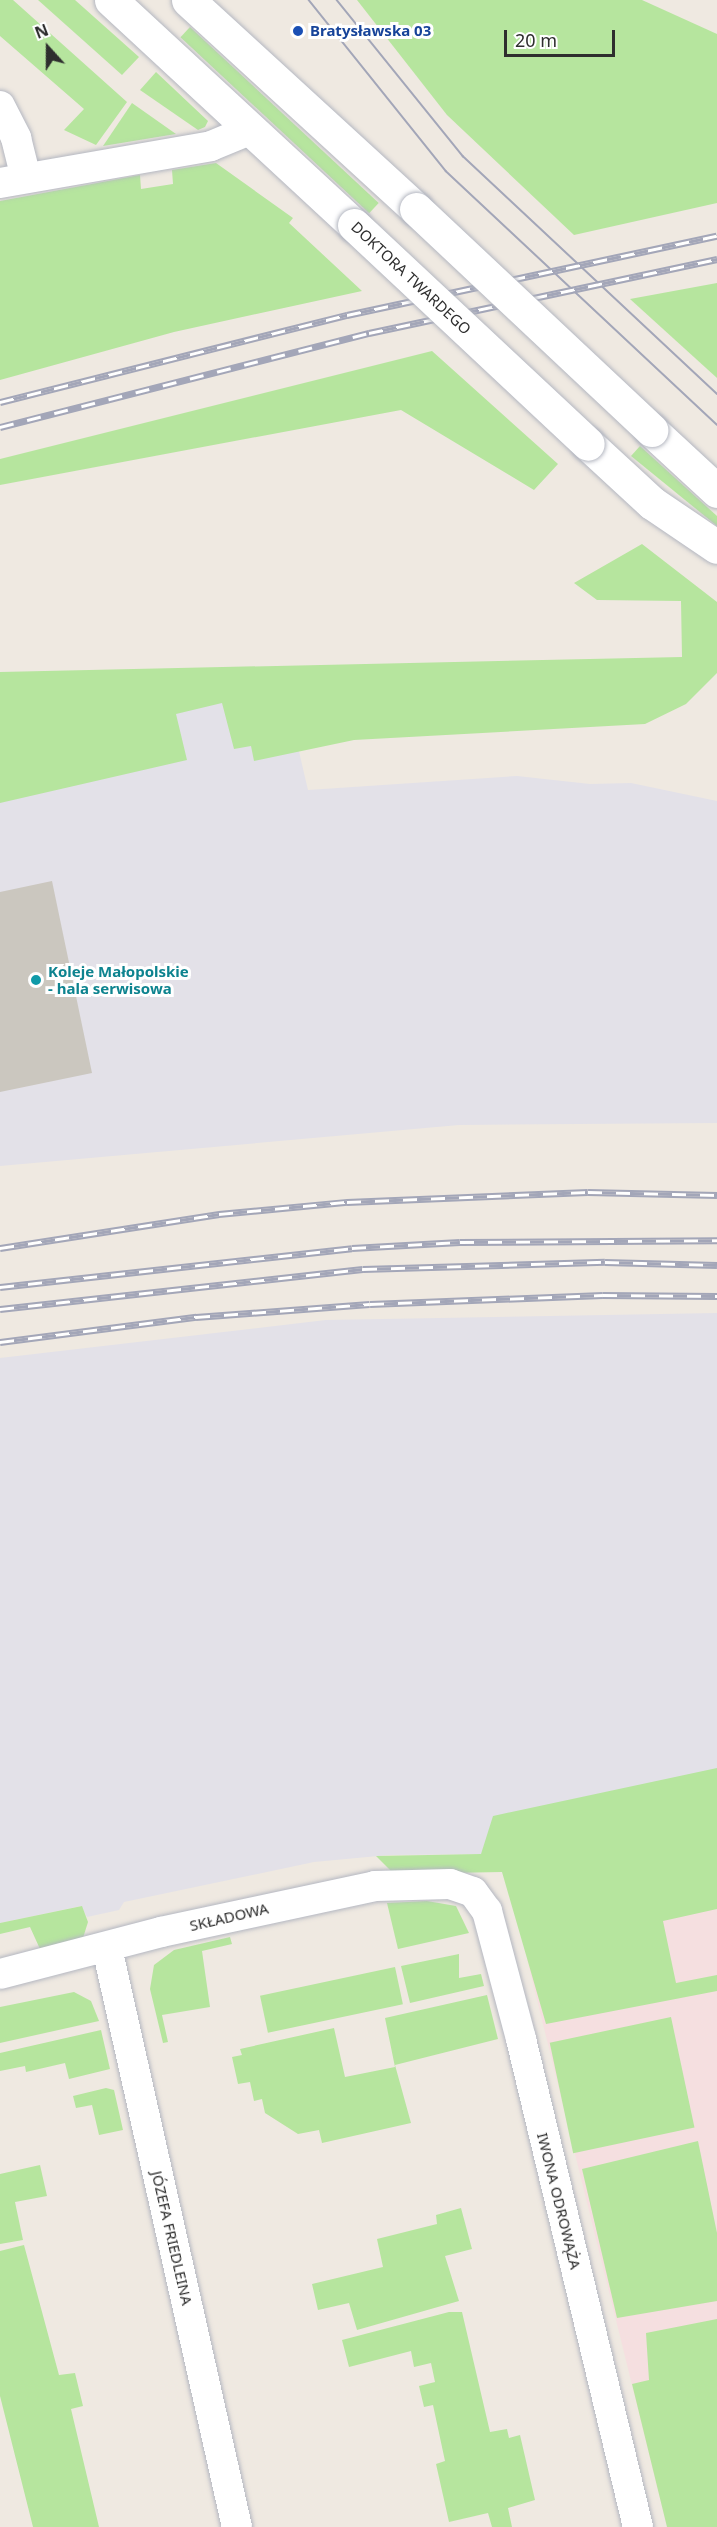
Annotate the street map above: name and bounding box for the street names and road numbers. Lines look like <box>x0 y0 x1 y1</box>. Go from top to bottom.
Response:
street label: DOKTORA TWARDEGO <box>347 218 475 338</box>
street label: SKŁADOWA <box>188 1899 270 1935</box>
street label: IWONA ODROWĄŻA <box>533 2131 585 2271</box>
street label: JÓZEFA FRIEDLEINA <box>148 2169 196 2307</box>

